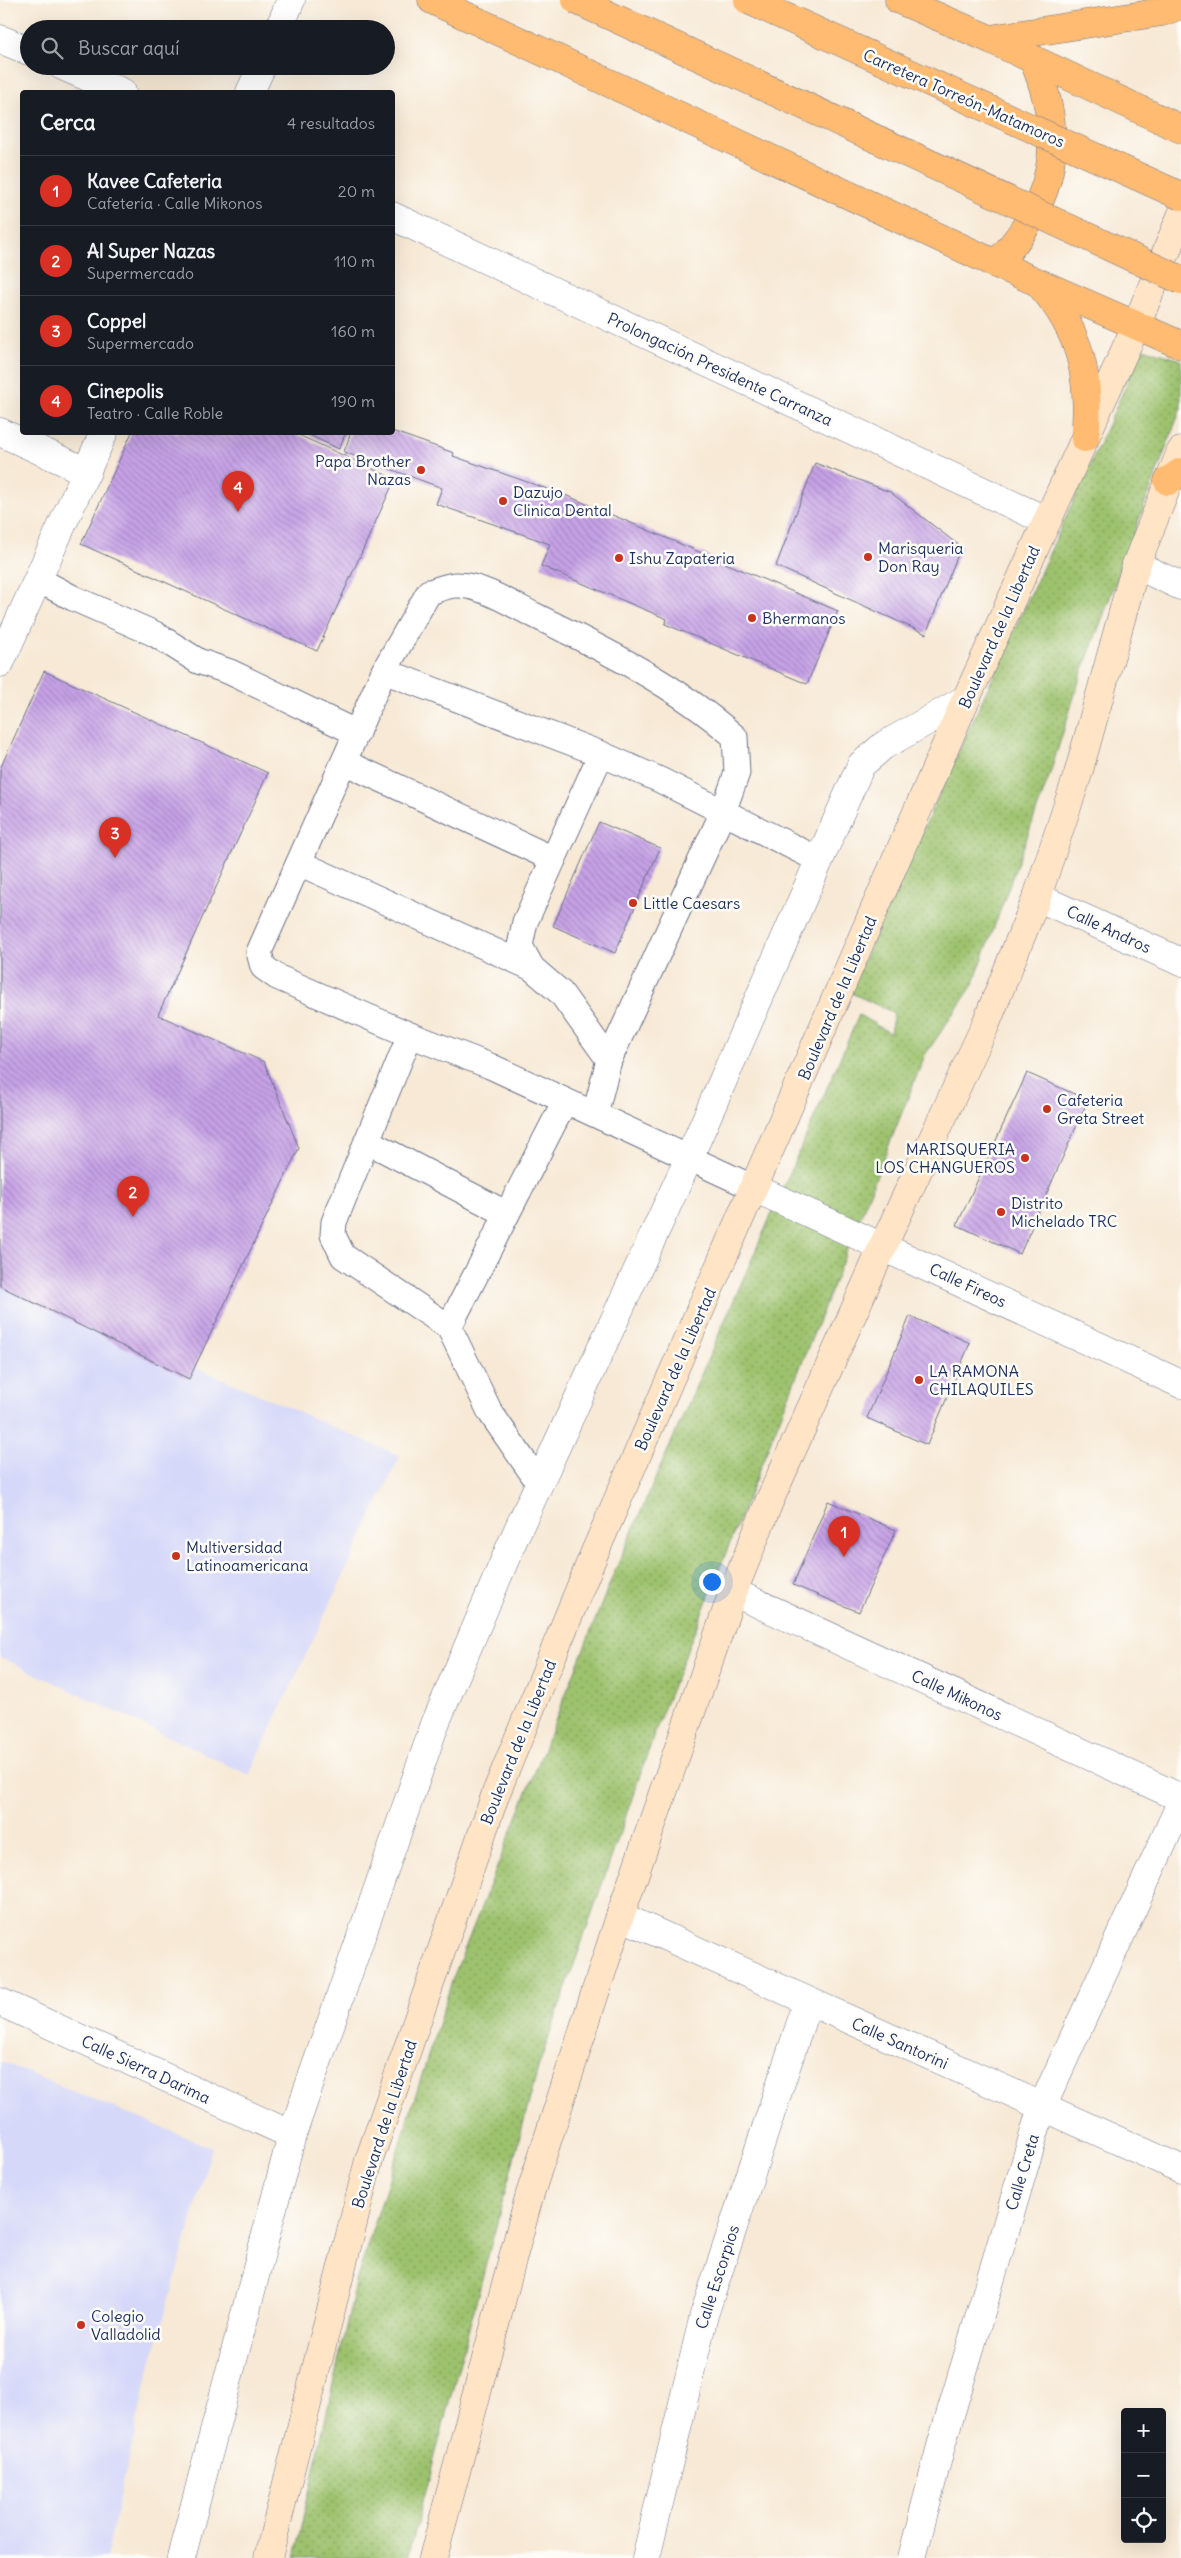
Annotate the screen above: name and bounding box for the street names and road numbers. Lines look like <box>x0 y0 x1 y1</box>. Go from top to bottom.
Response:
street label: Carretera Torreón-Matamoros <box>860 44 1068 152</box>
street label: Prolongación Presidente Carranza <box>604 308 836 430</box>
street label: Boulevard de la Libertad <box>954 543 1044 711</box>
street label: Calle Andros <box>1064 901 1154 957</box>
street label: Boulevard de la Libertad <box>793 913 881 1083</box>
street label: Calle Fireos <box>926 1258 1010 1312</box>
street label: Boulevard de la Libertad <box>630 1285 720 1453</box>
street label: Boulevard de la Libertad <box>476 1657 560 1827</box>
street label: Calle Mikonos <box>908 1665 1006 1725</box>
street label: Calle Santorini <box>849 2013 951 2073</box>
street label: Calle Sierra Darima <box>78 2030 214 2108</box>
street label: Boulevard de la Libertad <box>347 2037 421 2211</box>
street label: Calle Creta <box>1001 2131 1043 2213</box>
street label: Calle Escorpios <box>691 2222 743 2332</box>

